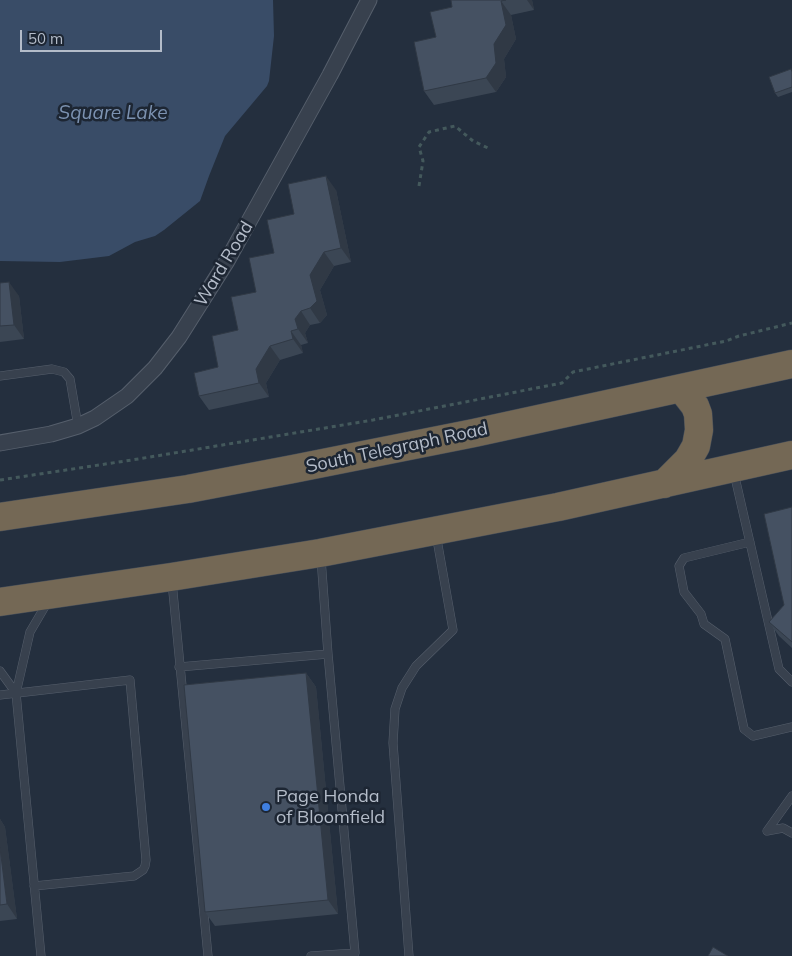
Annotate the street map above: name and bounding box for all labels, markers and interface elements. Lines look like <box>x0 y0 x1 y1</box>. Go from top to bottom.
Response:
scale bar <box>22 20 165 52</box>
text: 50 m <box>28 29 63 48</box>
water label: Square Lake <box>58 102 168 124</box>
street label: Ward Road <box>190 217 258 311</box>
street label: South Telegraph Road <box>304 418 490 478</box>
place label: Page Honda of Bloomfield <box>276 786 385 829</box>
marker: Page Honda of Bloomfield <box>260 801 272 813</box>

